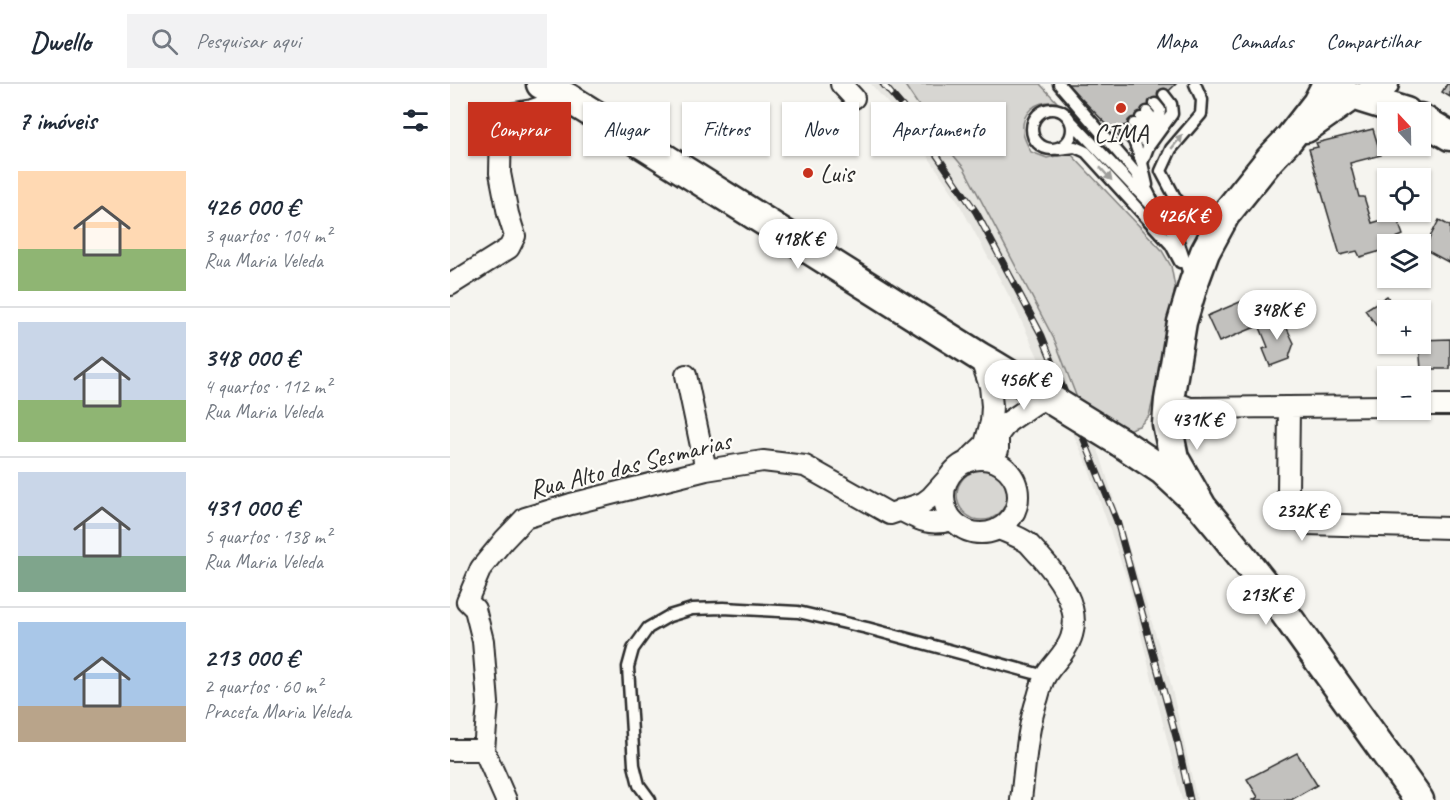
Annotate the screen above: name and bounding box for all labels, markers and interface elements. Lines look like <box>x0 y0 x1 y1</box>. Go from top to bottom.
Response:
search box <box>127 14 547 68</box>
text: Dwello <box>30 24 91 59</box>
icon: search <box>148 25 181 58</box>
text: Pesquisar aqui <box>196 27 301 55</box>
text: Mapa <box>1156 28 1197 54</box>
text: Camadas <box>1230 28 1293 54</box>
text: Compartilhar <box>1326 28 1420 54</box>
marker: CIMA <box>1114 101 1128 115</box>
chip: Comprar <box>468 102 571 156</box>
chip: Alugar <box>583 102 670 156</box>
chip: Filtros <box>682 102 770 156</box>
chip: Novo <box>782 102 859 156</box>
chip: Apartamento <box>871 102 1006 156</box>
north arrow <box>1377 102 1431 156</box>
map controls <box>1377 102 1431 420</box>
text: 7 imóveis <box>18 104 96 137</box>
icon: filters <box>399 104 432 137</box>
place label: CIMA <box>1094 117 1149 150</box>
one-way arrow <box>1170 135 1183 150</box>
place label: Luis <box>820 157 856 190</box>
marker: Luis <box>801 166 815 180</box>
one-way arrow <box>1099 166 1112 181</box>
button: locate <box>1377 168 1431 222</box>
text: 426 000 € <box>204 190 299 223</box>
icon: home <box>66 195 138 267</box>
pin: 426K € <box>1134 196 1232 247</box>
text: 426K € <box>1157 203 1209 228</box>
pin: 418K € <box>749 219 847 270</box>
text: 3 quartos · 104 m² <box>204 223 331 248</box>
text: 418K € <box>773 226 824 251</box>
button: layers <box>1377 234 1431 288</box>
text: Rua Maria Veleda <box>204 248 323 273</box>
pin: 348K € <box>1228 290 1326 341</box>
text: 348K € <box>1252 297 1303 322</box>
button: + <box>1377 300 1431 354</box>
text: 348 000 € <box>204 341 298 374</box>
icon: home <box>66 346 138 418</box>
pin: 456K € <box>975 360 1073 411</box>
button: − <box>1377 366 1431 420</box>
text: 456K € <box>998 367 1050 392</box>
text: 4 quartos · 112 m² <box>204 374 331 399</box>
text: Rua Maria Veleda <box>204 399 323 424</box>
pin: 431K € <box>1148 400 1246 451</box>
text: 431K € <box>1172 407 1223 432</box>
street label: Rua Alto das Sesmarias <box>526 423 736 506</box>
text: 431 000 € <box>204 491 298 524</box>
pin: 232K € <box>1253 491 1351 542</box>
icon: home <box>66 496 138 568</box>
text: 232K € <box>1277 498 1328 523</box>
text: 5 quartos · 138 m² <box>204 524 331 549</box>
text: Rua Maria Veleda <box>204 549 323 574</box>
pin: 213K € <box>1217 575 1315 626</box>
text: 213K € <box>1241 582 1292 607</box>
text: 213 000 € <box>204 641 298 674</box>
icon: home <box>66 646 138 718</box>
text: 2 quartos · 60 m² <box>204 674 322 699</box>
text: Praceta Maria Veleda <box>204 699 351 724</box>

